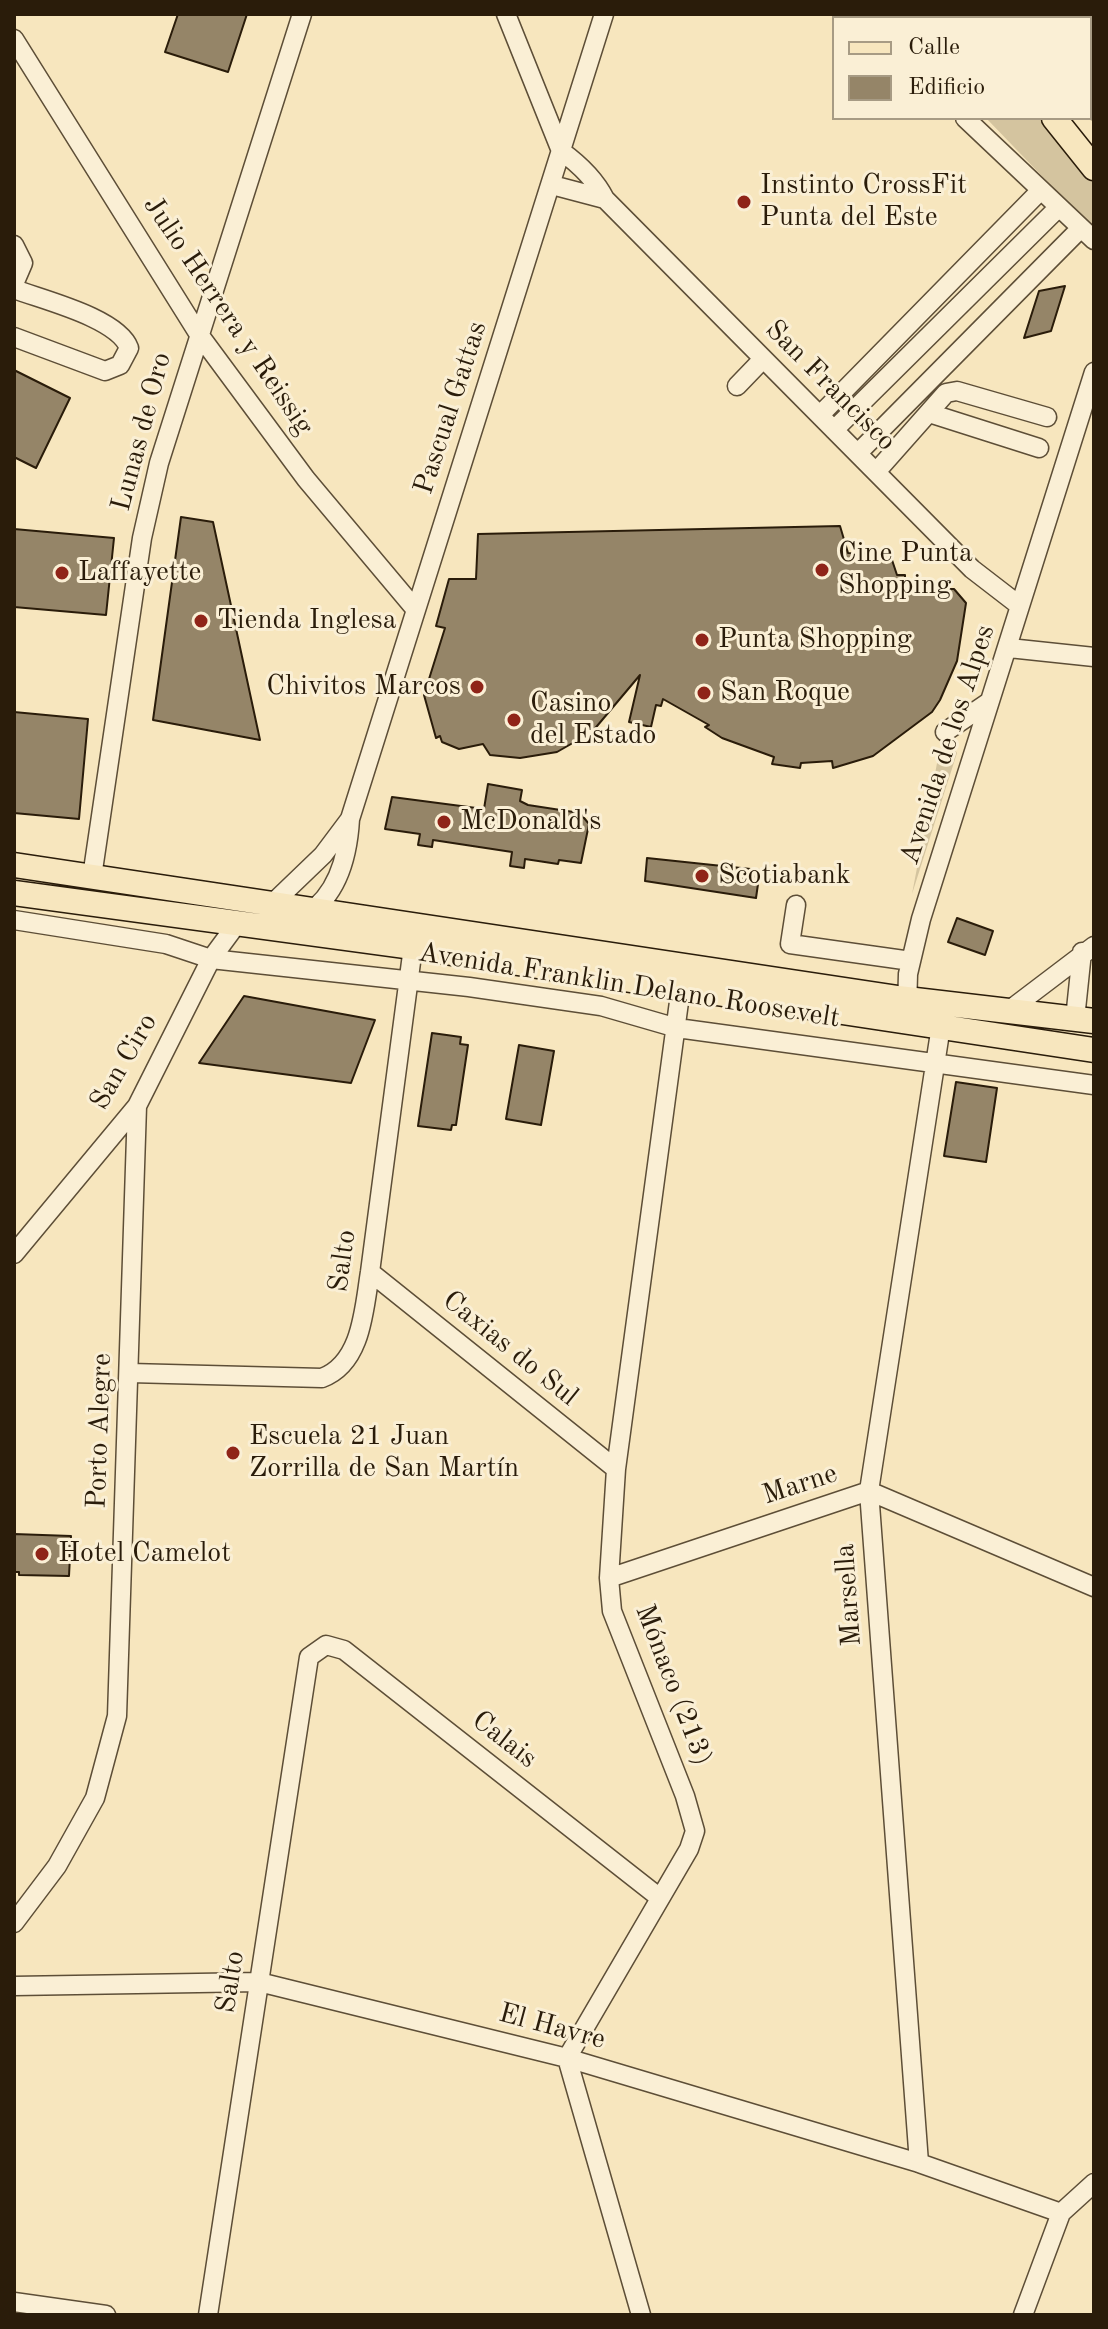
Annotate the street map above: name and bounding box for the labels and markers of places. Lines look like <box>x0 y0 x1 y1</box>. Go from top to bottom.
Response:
place label: Instinto CrossFit Punta del Este <box>760 169 967 235</box>
marker: Instinto CrossFit Punta del Este <box>735 193 753 211</box>
place label: Cine Punta Shopping <box>838 537 973 603</box>
place label: Laffayette <box>78 556 201 590</box>
marker: Cine Punta Shopping <box>813 561 831 579</box>
marker: Laffayette <box>53 564 71 582</box>
place label: Tienda Inglesa <box>217 604 397 638</box>
marker: Tienda Inglesa <box>192 612 210 630</box>
place label: Punta Shopping <box>718 623 912 657</box>
marker: Punta Shopping <box>693 631 711 649</box>
place label: Chivitos Marcos <box>266 670 461 704</box>
place label: San Roque <box>720 676 850 710</box>
marker: Chivitos Marcos <box>468 678 486 696</box>
marker: San Roque <box>695 684 713 702</box>
place label: Casino del Estado <box>530 687 657 753</box>
marker: Casino del Estado <box>505 711 523 729</box>
place label: McDonald's <box>460 805 601 839</box>
marker: McDonald's <box>435 813 453 831</box>
place label: Scotiabank <box>718 859 850 893</box>
marker: Scotiabank <box>693 867 711 885</box>
place label: Escuela 21 Juan Zorrilla de San Martín <box>249 1420 519 1486</box>
marker: Escuela 21 Juan Zorrilla de San Martín <box>224 1444 242 1462</box>
place label: Hotel Camelot <box>58 1537 231 1571</box>
marker: Hotel Camelot <box>33 1545 51 1563</box>

